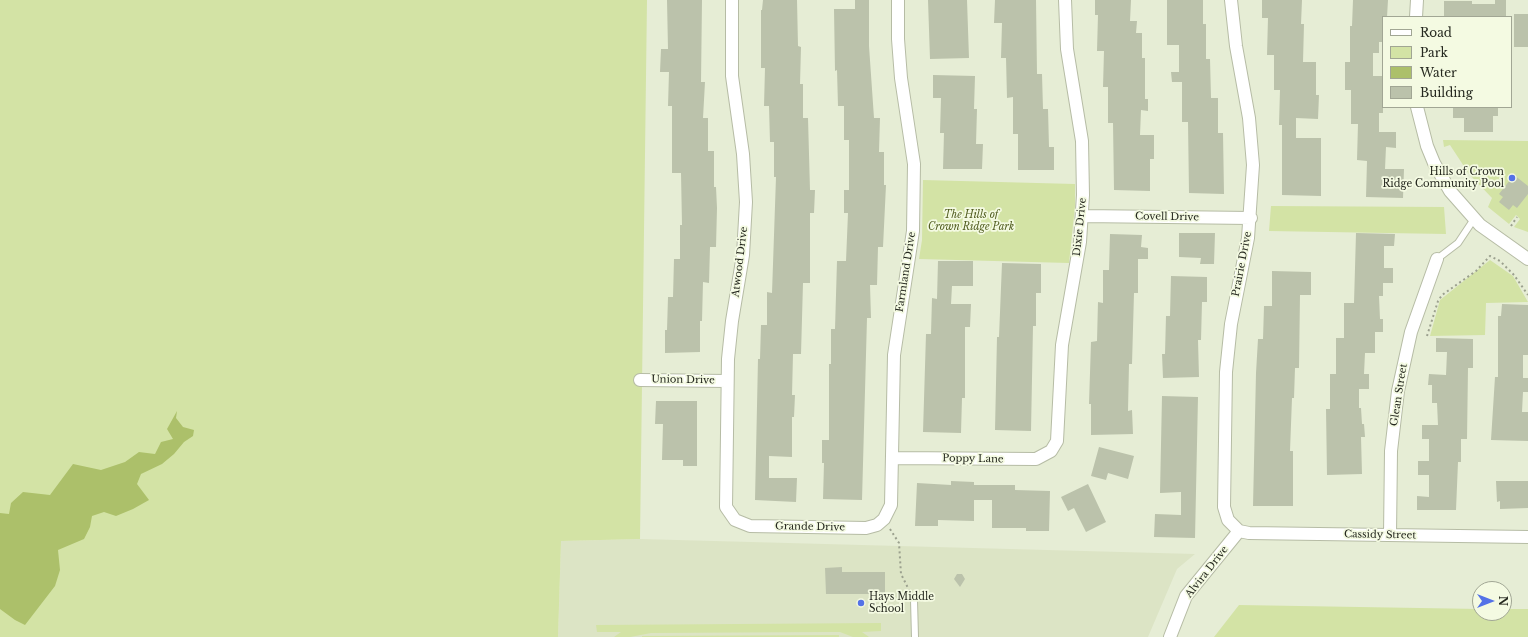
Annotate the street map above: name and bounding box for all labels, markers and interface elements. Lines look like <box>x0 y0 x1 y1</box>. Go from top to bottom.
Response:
legend <box>1382 16 1512 108</box>
text: Road <box>1420 25 1452 40</box>
text: Park <box>1420 45 1448 60</box>
text: Water <box>1420 65 1457 80</box>
text: Building <box>1420 85 1473 100</box>
place label: Hills of Crown Ridge Community Pool <box>1382 166 1504 190</box>
marker: Hills of Crown Ridge Community Pool <box>1507 173 1517 183</box>
street label: Dixie Drive <box>1071 197 1089 257</box>
park label: The Hills of Crown Ridge Park <box>928 209 1014 232</box>
street label: Covell Drive <box>1135 210 1199 224</box>
street label: Atwood Drive <box>730 226 750 298</box>
street label: Prairie Drive <box>1230 230 1254 298</box>
street label: Farmland Drive <box>894 231 918 313</box>
street label: Glean Street <box>1388 363 1410 427</box>
street label: Union Drive <box>651 373 715 387</box>
street label: Poppy Lane <box>942 452 1004 466</box>
street label: Grande Drive <box>775 520 845 534</box>
street label: Cassidy Street <box>1344 528 1416 542</box>
street label: Alvira Drive <box>1183 544 1231 600</box>
north arrow <box>1472 581 1512 621</box>
place label: Hays Middle School <box>869 591 934 614</box>
text: N <box>1496 596 1510 606</box>
marker: Hays Middle School <box>856 598 866 608</box>

